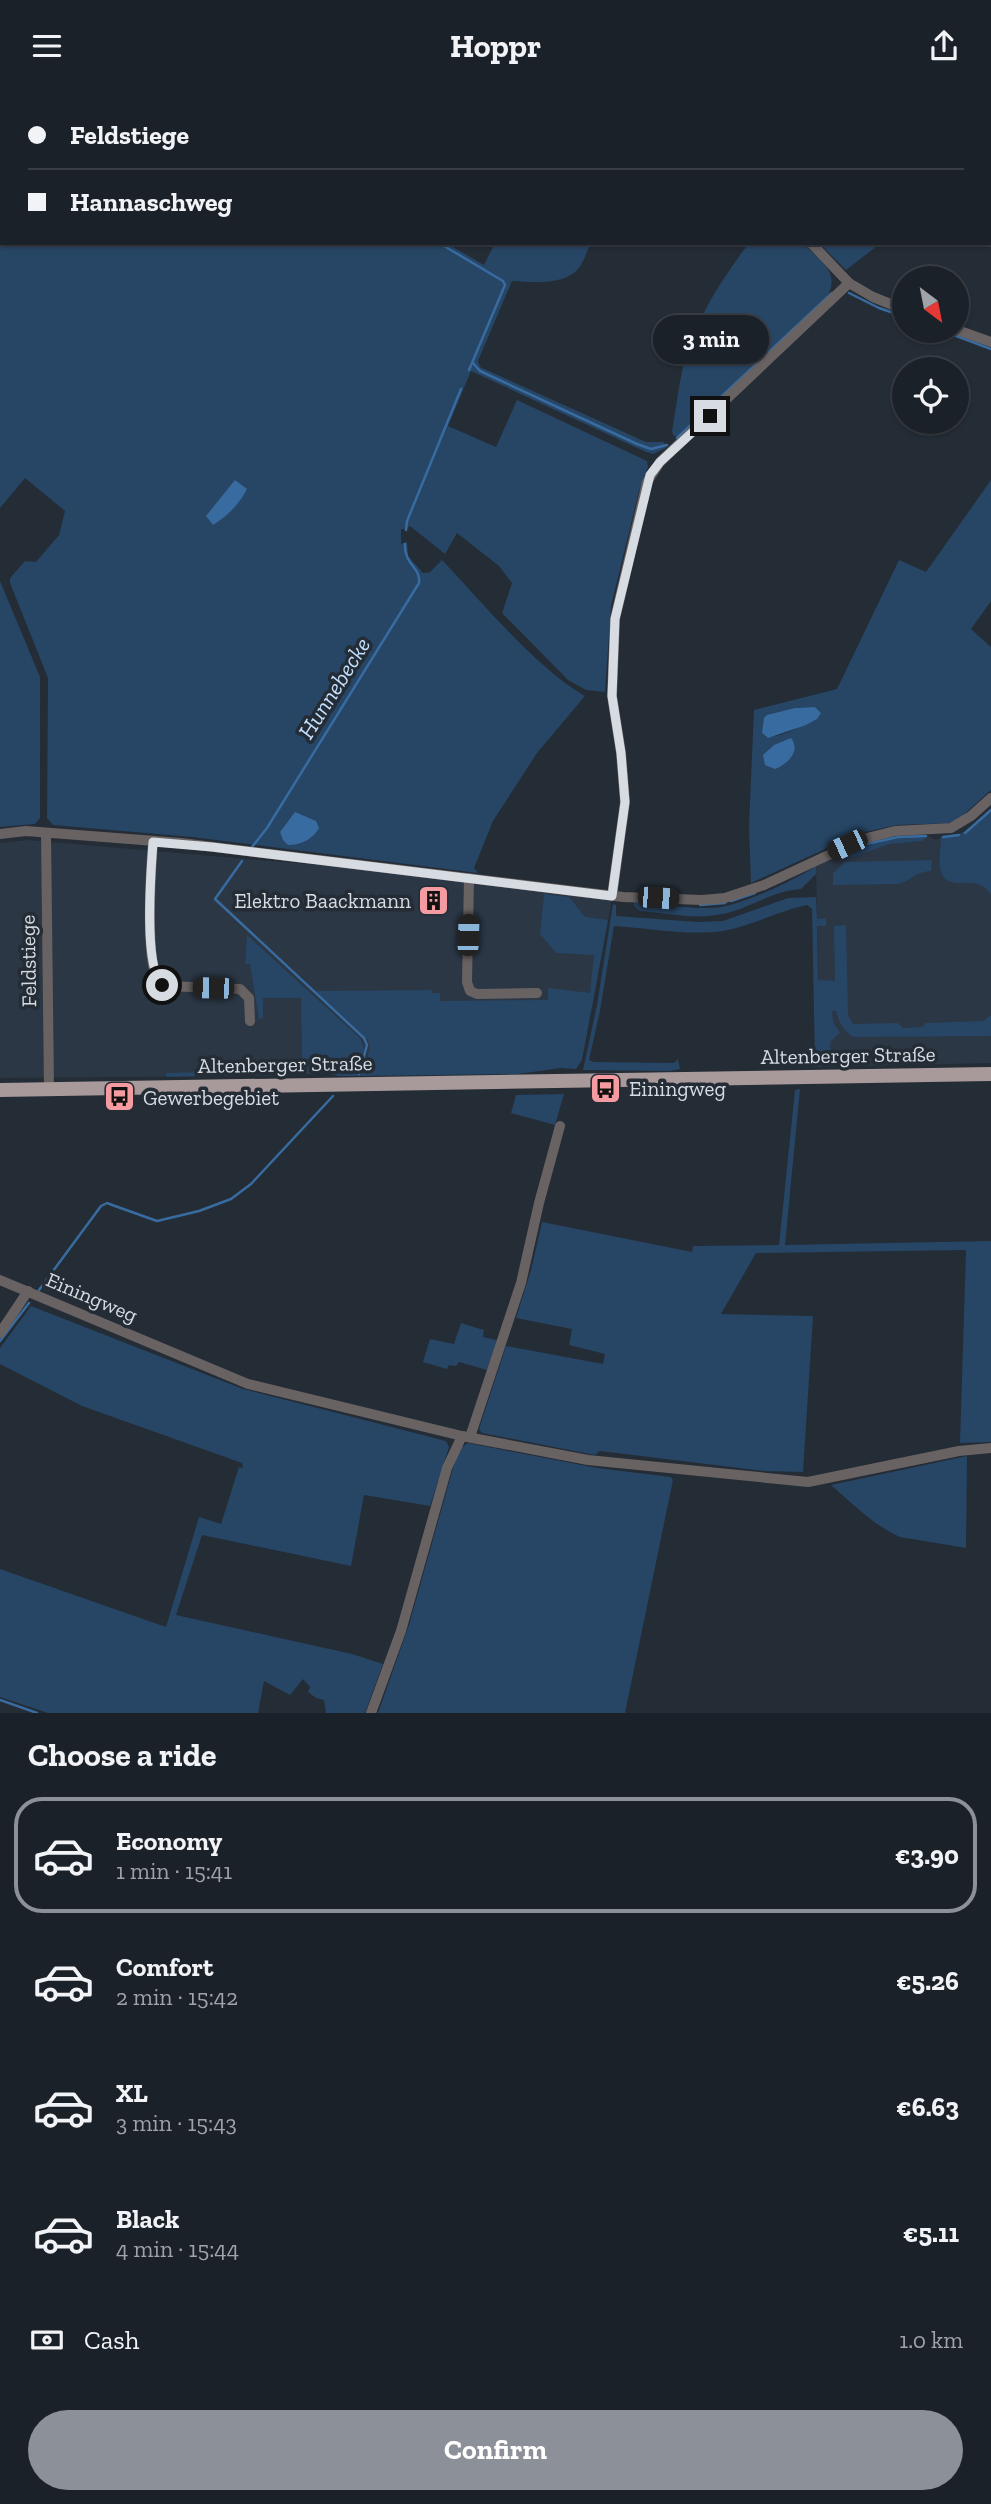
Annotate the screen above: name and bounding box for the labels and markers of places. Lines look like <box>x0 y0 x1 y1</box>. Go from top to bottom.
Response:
building icon: Elektro Baackmann <box>417 883 451 917</box>
place label: Elektro Baackmann <box>234 888 411 913</box>
bus stop icon: Einingweg <box>589 1071 623 1105</box>
place label: Einingweg <box>629 1076 726 1101</box>
bus stop icon: Gewerbegebiet <box>103 1080 137 1114</box>
place label: Gewerbegebiet <box>143 1085 279 1110</box>

